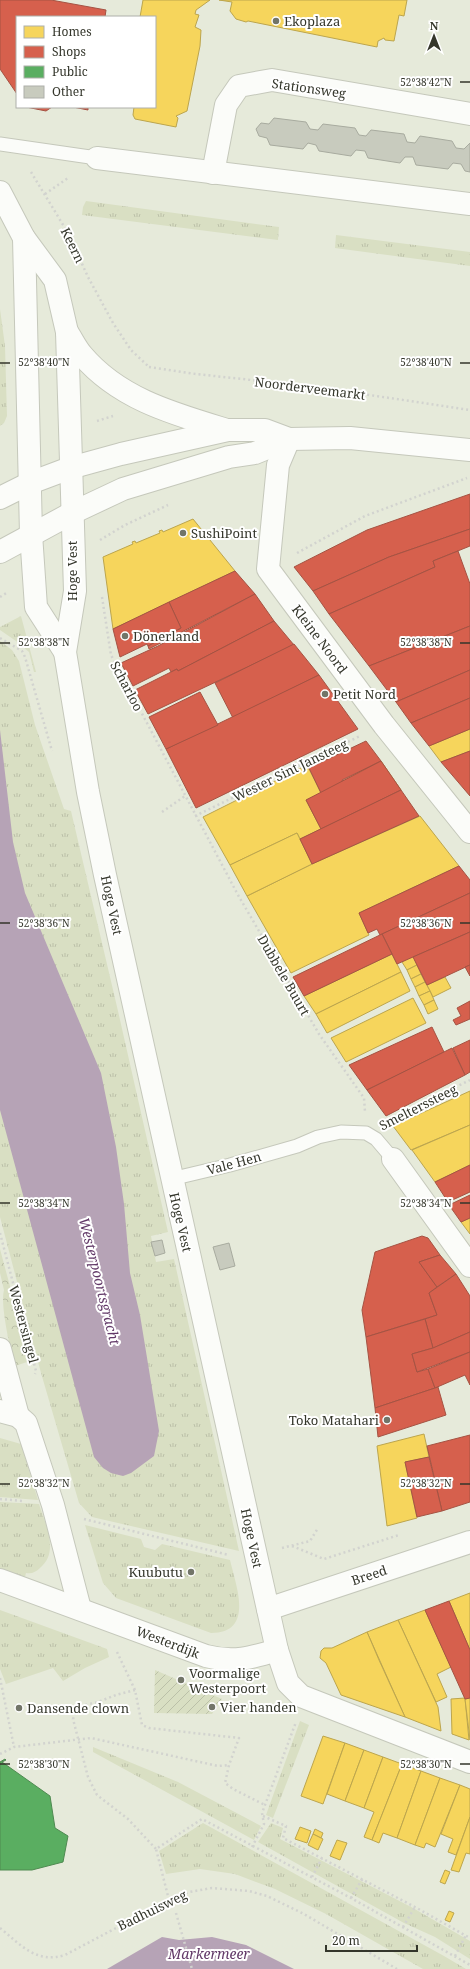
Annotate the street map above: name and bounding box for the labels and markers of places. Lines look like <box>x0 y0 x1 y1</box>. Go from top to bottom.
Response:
place label: Ekoplaza <box>284 12 340 30</box>
marker: Ekoplaza <box>271 16 281 26</box>
place label: SushiPoint <box>191 524 258 542</box>
marker: SushiPoint <box>178 528 188 538</box>
place label: Dönerland <box>133 627 199 645</box>
marker: Dönerland <box>120 631 130 641</box>
place label: Petit Nord <box>333 685 396 703</box>
marker: Petit Nord <box>320 689 330 699</box>
place label: Toko Matahari <box>289 1411 379 1429</box>
marker: Toko Matahari <box>382 1415 392 1425</box>
place label: Kuubutu <box>129 1563 183 1581</box>
marker: Kuubutu <box>186 1567 196 1577</box>
place label: Voormalige Westerpoort <box>189 1664 266 1697</box>
marker: Voormalige Westerpoort <box>176 1675 186 1685</box>
place label: Vier handen <box>220 1698 297 1716</box>
place label: Dansende clown <box>27 1699 130 1717</box>
marker: Vier handen <box>207 1702 217 1712</box>
marker: Dansende clown <box>14 1703 24 1713</box>

